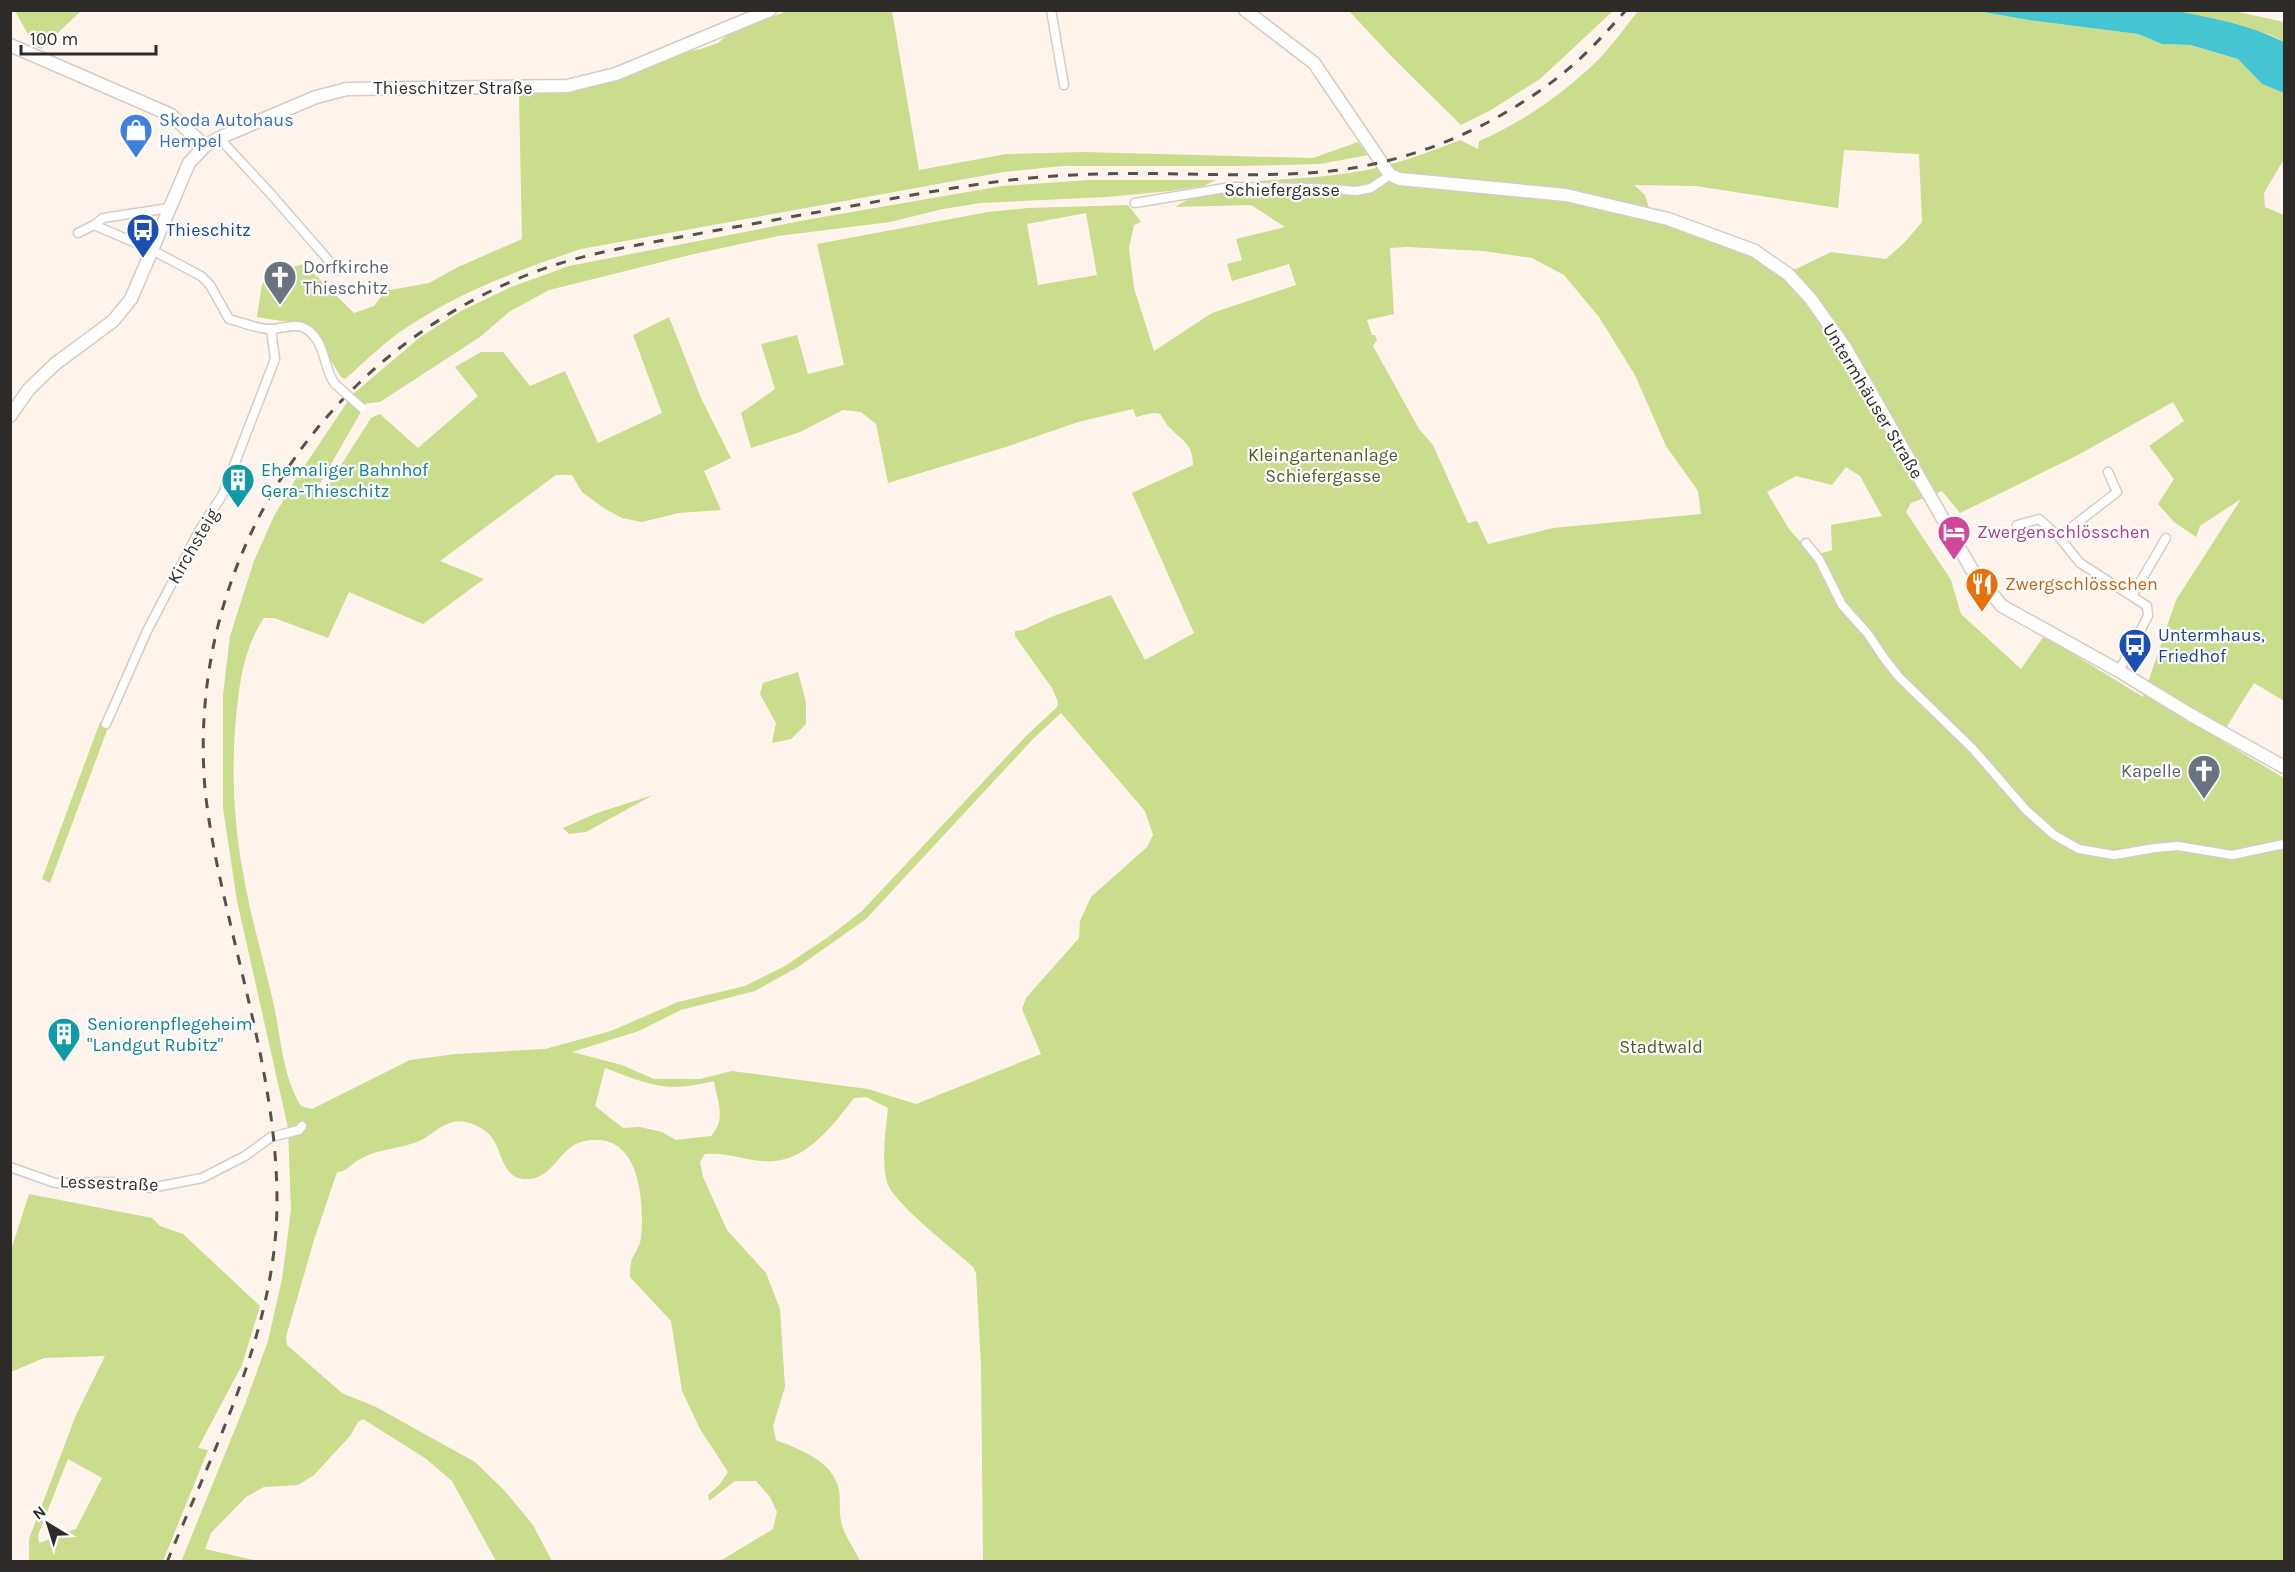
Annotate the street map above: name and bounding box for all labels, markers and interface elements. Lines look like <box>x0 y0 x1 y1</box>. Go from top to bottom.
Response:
scale bar <box>21 18 156 56</box>
text: 100 m <box>30 28 78 50</box>
street label: Thieschitzer Straße <box>373 77 533 99</box>
place label: Skoda Autohaus Hempel <box>159 109 294 152</box>
shop icon: Skoda Autohaus Hempel <box>118 112 154 159</box>
street label: Schiefergasse <box>1224 179 1340 201</box>
bus stop icon: Thieschitz <box>125 212 161 259</box>
place label: Thieschitz <box>166 219 251 241</box>
place label: Dorfkirche Thieschitz <box>303 256 389 299</box>
church icon: Dorfkirche Thieschitz <box>262 259 298 306</box>
street label: Untermhäuser Straße <box>1818 319 1928 483</box>
park label: Kleingartenanlage Schiefergasse <box>1248 444 1398 487</box>
place label: Ehemaliger Bahnhof Gera-Thieschitz <box>261 459 429 502</box>
building icon: Ehemaliger Bahnhof Gera-Thieschitz <box>220 462 256 509</box>
street label: Kirchsteig <box>162 504 224 588</box>
hotel icon: Zwergenschlösschen <box>1936 514 1972 561</box>
place label: Zwergenschlösschen <box>1977 521 2150 543</box>
restaurant icon: Zwergschlösschen <box>1964 566 2000 613</box>
place label: Zwergschlösschen <box>2005 573 2158 595</box>
place label: Untermhaus, Friedhof <box>2158 624 2265 667</box>
bus stop icon: Untermhaus, Friedhof <box>2117 627 2153 674</box>
church icon: Kapelle <box>2186 753 2222 800</box>
place label: Kapelle <box>2121 760 2181 782</box>
place label: Seniorenpflegeheim "Landgut Rubitz" <box>87 1013 252 1056</box>
building icon: Seniorenpflegeheim "Landgut Rubitz" <box>46 1016 82 1063</box>
park label: Stadtwald <box>1619 1036 1703 1058</box>
street label: Lessestraße <box>59 1170 159 1196</box>
north arrow <box>18 1494 78 1554</box>
text: N <box>29 1502 49 1524</box>

